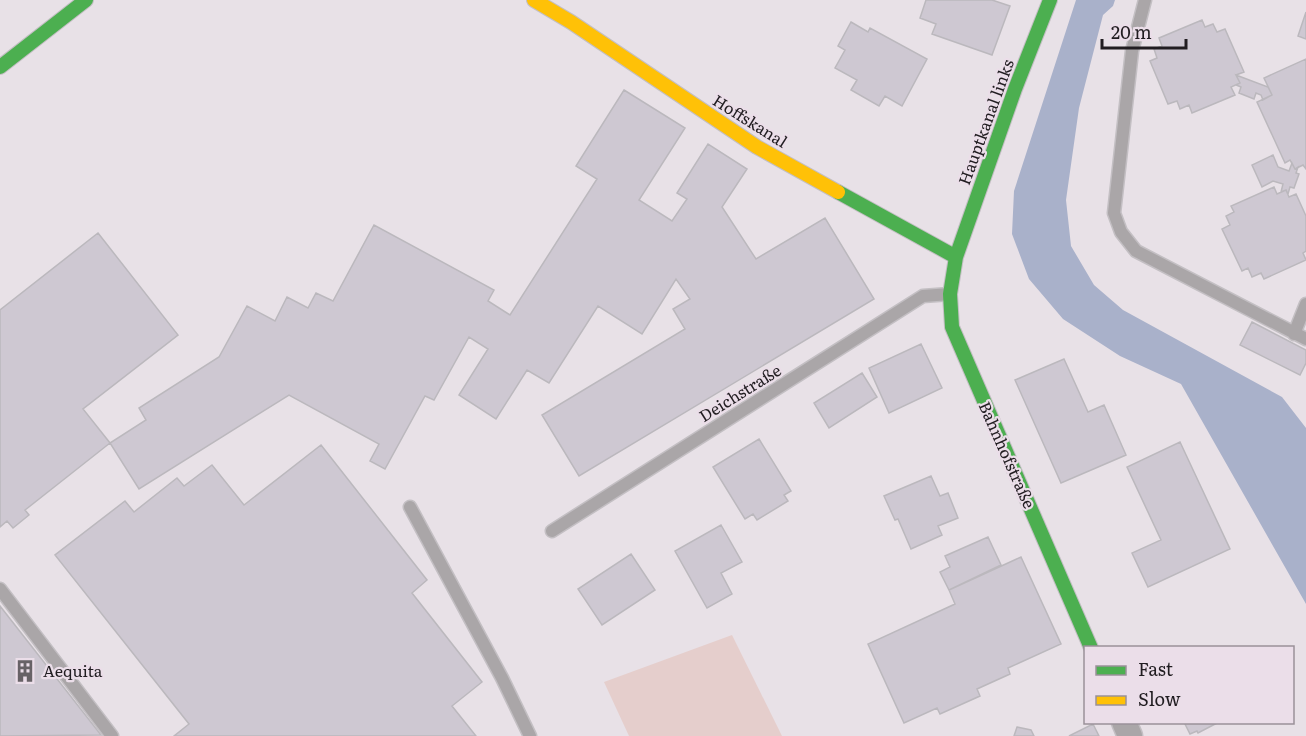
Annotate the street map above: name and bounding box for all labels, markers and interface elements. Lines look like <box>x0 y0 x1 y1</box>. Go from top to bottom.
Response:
scale bar <box>1102 12 1186 50</box>
text: 20 m <box>1111 18 1152 45</box>
street label: Hauptkanal links <box>951 55 1019 188</box>
street label: Hoffskanal <box>709 88 793 153</box>
street label: Deichstraße <box>694 357 785 427</box>
street label: Bahnhofstraße <box>974 397 1042 512</box>
legend <box>1084 646 1294 724</box>
text: Fast <box>1138 655 1174 682</box>
building icon: Aequita <box>12 658 38 684</box>
place label: Aequita <box>43 658 103 682</box>
text: Slow <box>1138 685 1181 712</box>

